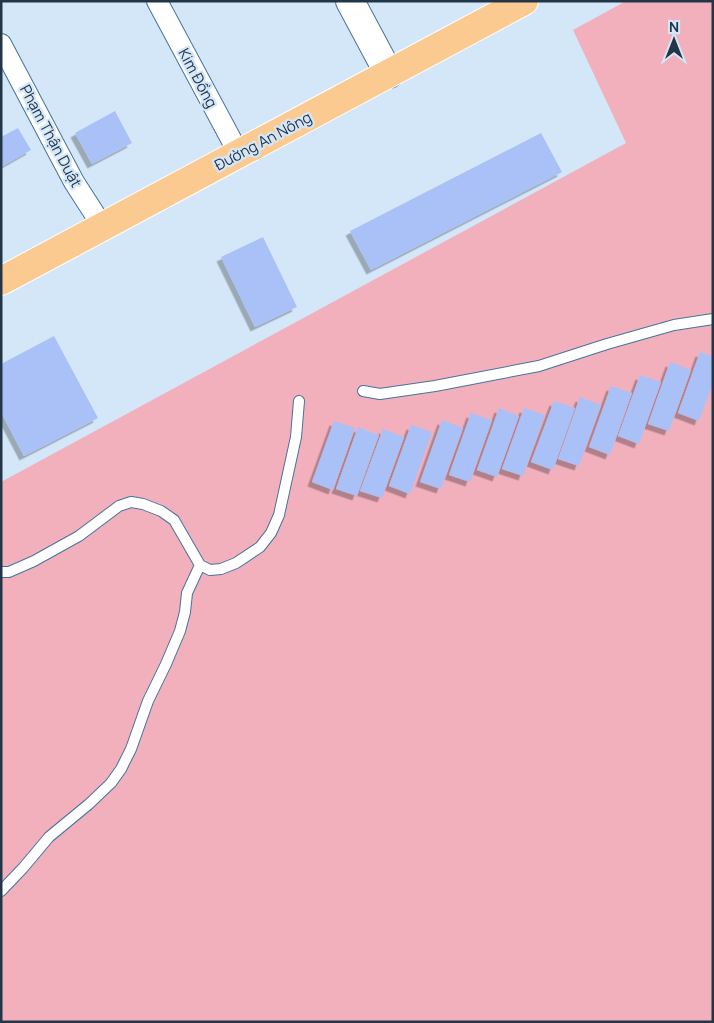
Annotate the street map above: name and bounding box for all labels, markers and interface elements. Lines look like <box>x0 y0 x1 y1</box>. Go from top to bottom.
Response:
north arrow <box>649 15 699 65</box>
text: N <box>669 17 679 36</box>
street label: Kim Đồng <box>174 44 222 112</box>
street label: Phạm Thận Duật <box>15 81 87 191</box>
street label: Đường An Nông <box>211 107 315 175</box>

